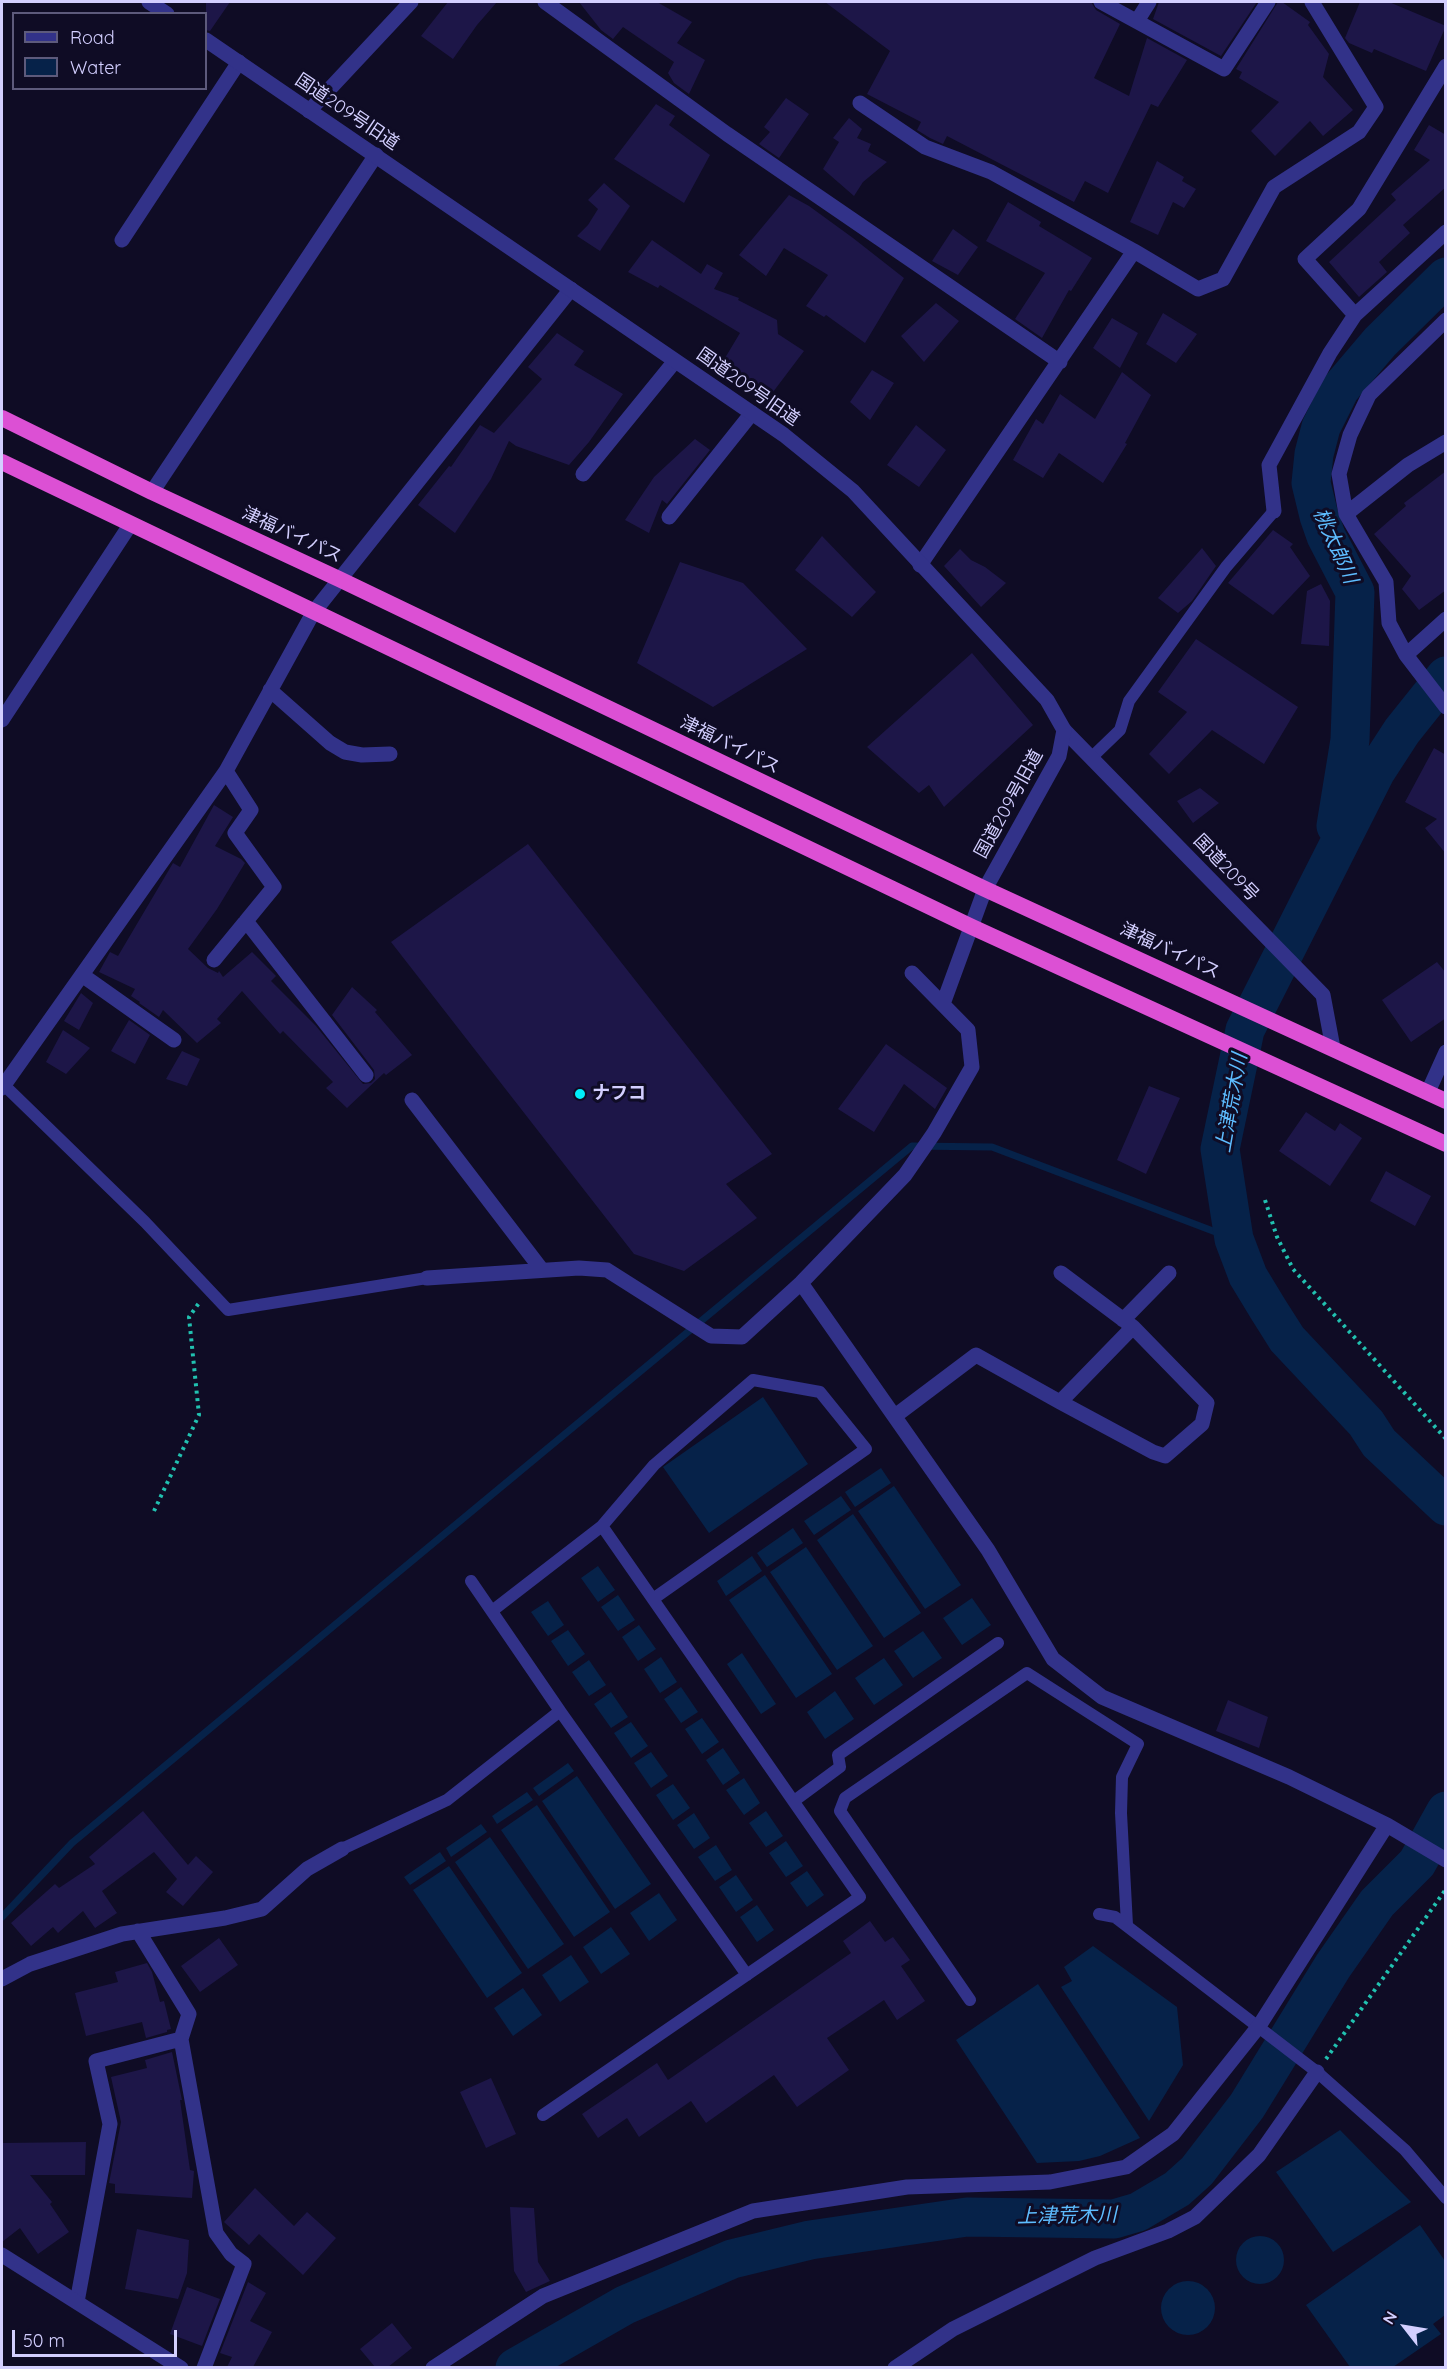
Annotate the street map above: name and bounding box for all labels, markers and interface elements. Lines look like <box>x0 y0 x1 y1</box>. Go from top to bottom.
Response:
legend <box>12 12 207 90</box>
text: Road <box>70 26 115 49</box>
text: Water <box>70 56 121 79</box>
street label: 国道209号旧道 <box>291 69 403 155</box>
street label: 国道209号旧道 <box>692 344 804 430</box>
street label: 津福バイパス <box>238 502 346 568</box>
water label: 桃太郎川 <box>1308 505 1362 587</box>
street label: 津福バイパス <box>677 712 783 778</box>
street label: 国道209号旧道 <box>970 746 1048 862</box>
street label: 国道209号 <box>1189 830 1263 906</box>
street label: 津福バイパス <box>1116 918 1224 984</box>
water label: 上津荒木川 <box>1211 1052 1253 1154</box>
place label: ナフコ <box>592 1083 646 1105</box>
marker: ナフコ <box>573 1087 587 1101</box>
water label: 上津荒木川 <box>1017 2203 1117 2229</box>
north arrow <box>1375 2297 1435 2357</box>
text: N <box>1378 2308 1401 2328</box>
scale bar <box>15 2318 180 2356</box>
text: 50 m <box>23 2329 65 2352</box>

